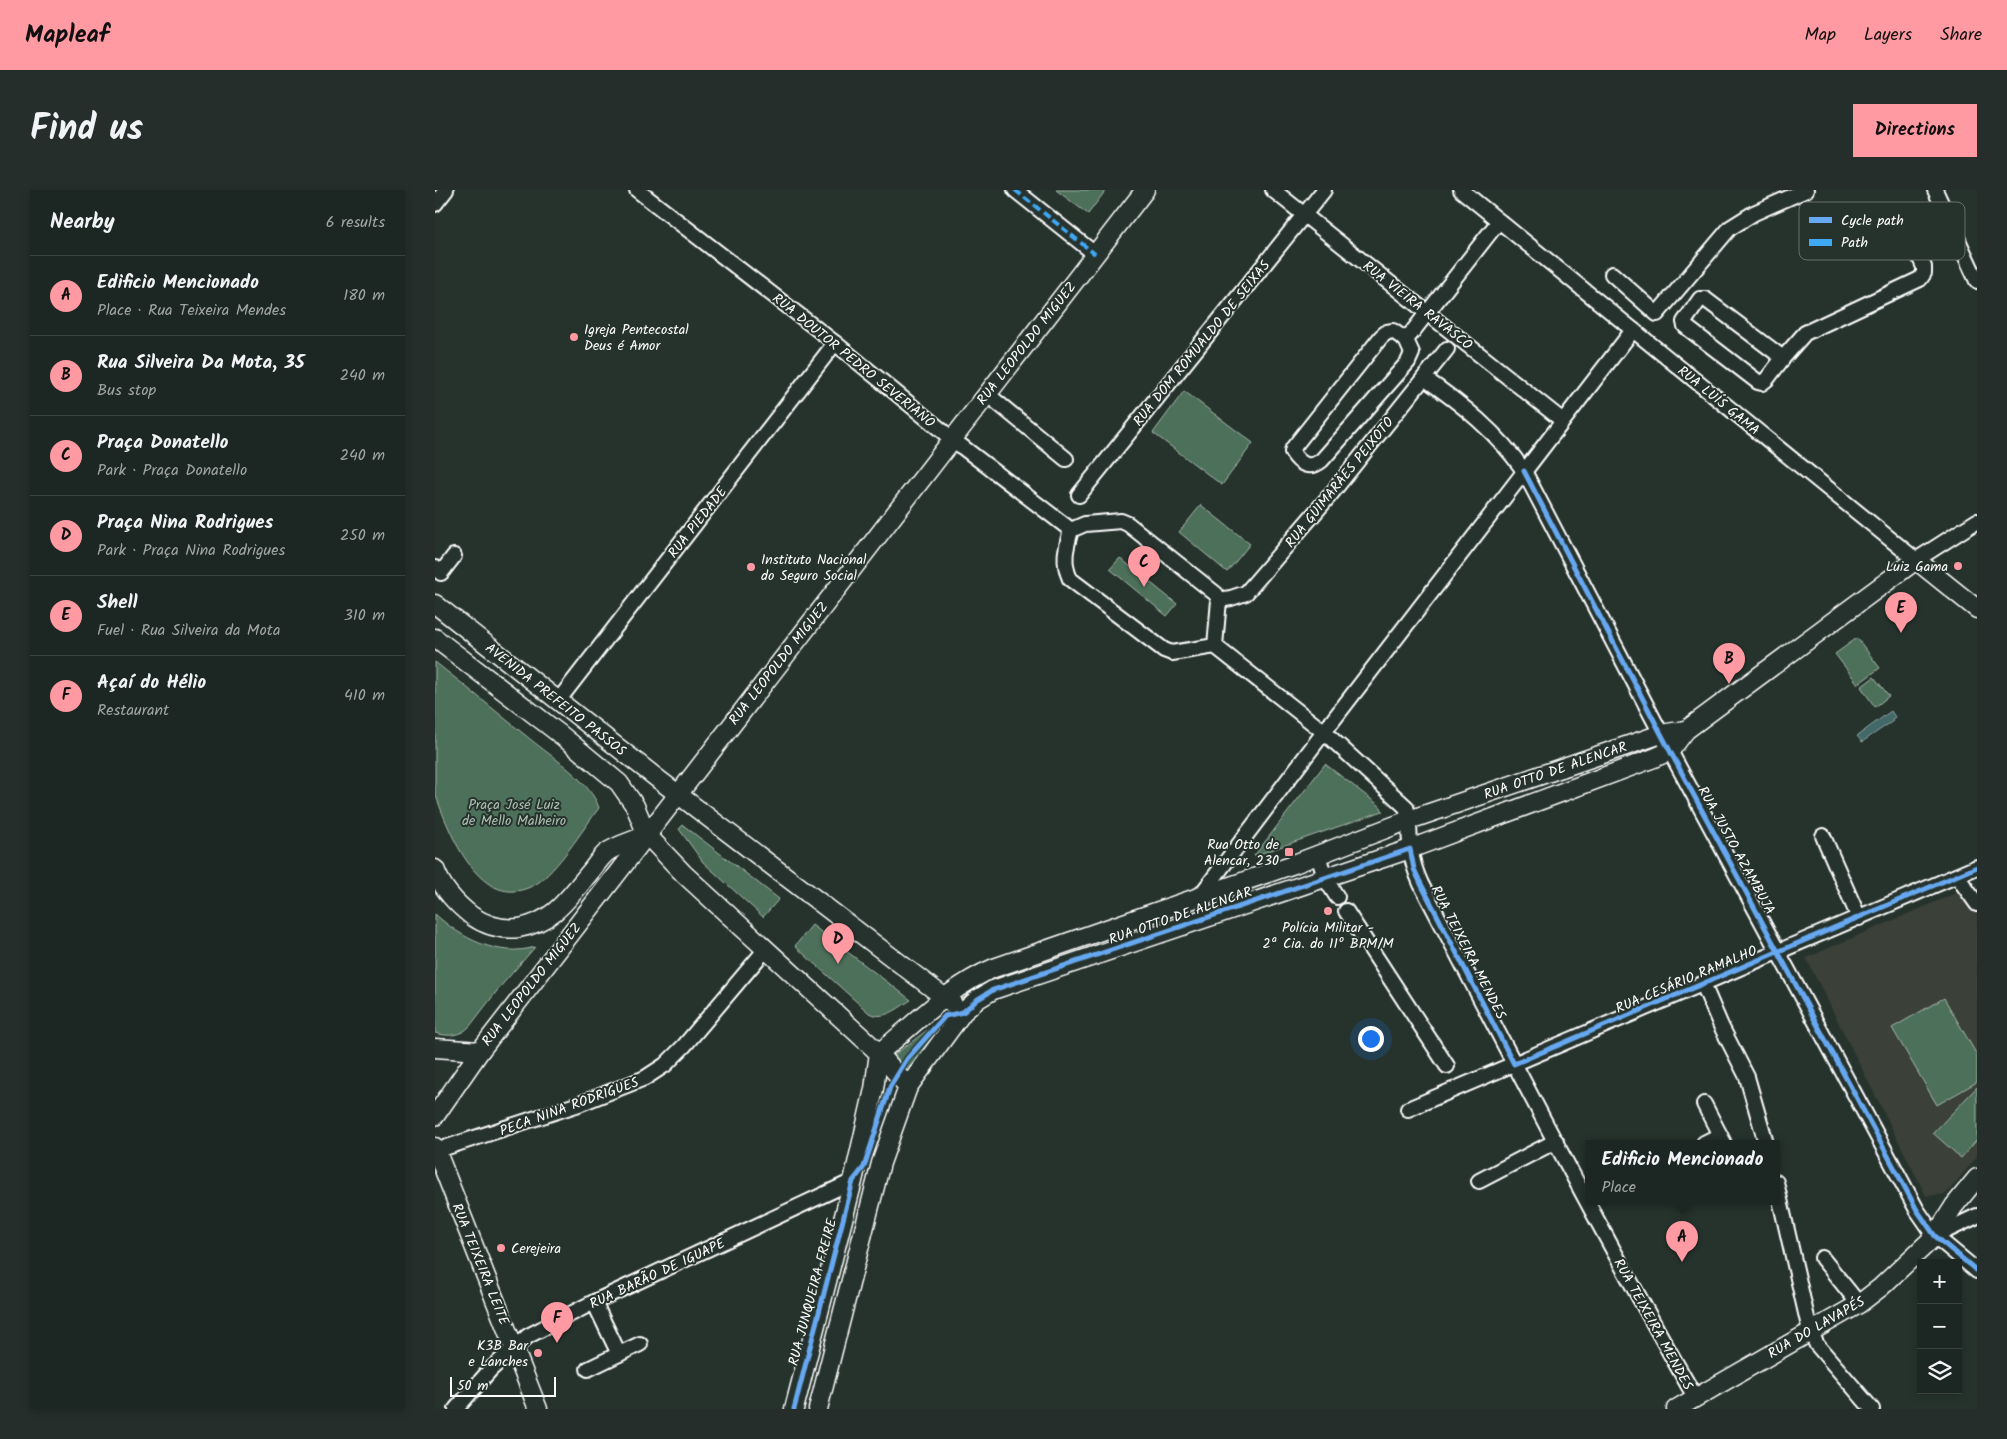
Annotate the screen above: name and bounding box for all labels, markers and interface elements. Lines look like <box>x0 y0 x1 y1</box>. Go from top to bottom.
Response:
text: Mapleaf <box>25 16 109 55</box>
text: Map <box>1805 21 1836 50</box>
text: Layers <box>1864 21 1912 50</box>
text: Share <box>1940 21 1982 50</box>
text: Find us <box>30 102 143 158</box>
button: Directions <box>1853 104 1977 157</box>
legend <box>1799 202 1965 260</box>
text: Nearby <box>50 206 115 239</box>
text: 6 results <box>326 210 385 235</box>
text: Cycle path <box>1841 210 1904 232</box>
text: Path <box>1841 232 1868 254</box>
street label: RUA DOM ROMUALDO DE SEIXAS <box>1128 255 1276 431</box>
street label: RUA VIEIRA RAVASCO <box>1358 256 1477 356</box>
text: Edificio Mencionado <box>97 268 259 298</box>
street label: RUA LEOPOLDO MIGUEZ <box>972 277 1082 410</box>
text: A <box>61 283 71 308</box>
text: 180 m <box>343 283 385 308</box>
street label: RUA DOUTOR PEDRO SEVERIANO <box>767 288 940 434</box>
text: Place · Rua Teixeira Mendes <box>97 298 286 323</box>
place label: Igreja Pentecostal Deus é Amor <box>584 319 689 357</box>
marker: Igreja Pentecostal Deus é Amor <box>568 331 580 343</box>
text: Rua Silveira Da Mota, 35 <box>97 348 305 378</box>
street label: RUA LUÍS GAMA <box>1672 361 1764 441</box>
text: B <box>61 363 71 388</box>
text: 240 m <box>340 363 385 388</box>
text: Bus stop <box>97 378 156 403</box>
street label: RUA GUIMARÃES PEIXOTO <box>1280 412 1400 553</box>
text: Praça Donatello <box>97 428 229 458</box>
text: C <box>61 443 71 468</box>
text: 240 m <box>340 443 385 468</box>
text: Park · Praça Donatello <box>97 458 247 483</box>
street label: RUA PIEDADE <box>663 481 733 563</box>
text: Praça Nina Rodrigues <box>97 508 274 538</box>
text: D <box>61 523 71 548</box>
text: 250 m <box>340 523 385 548</box>
text: Park · Praça Nina Rodrigues <box>97 538 285 563</box>
pin: C <box>1128 546 1160 587</box>
place label: Instituto Nacional do Seguro Social <box>761 549 867 587</box>
place label: Luiz Gama <box>1886 556 1948 578</box>
marker: Luiz Gama <box>1952 560 1964 572</box>
marker: Instituto Nacional do Seguro Social <box>745 561 757 573</box>
text: Shell <box>97 588 138 618</box>
pin: E <box>1885 592 1917 633</box>
street label: RUA LEOPOLDO MIGUEZ <box>724 597 834 730</box>
text: E <box>62 603 70 628</box>
text: 310 m <box>344 603 385 628</box>
text: Fuel · Rua Silveira da Mota <box>97 618 280 643</box>
street label: AVENIDA PREFEITO PASSOS <box>480 638 631 762</box>
pin: B <box>1713 643 1745 684</box>
text: Açaí do Hélio <box>97 668 206 698</box>
text: F <box>62 683 70 708</box>
text: 410 m <box>344 683 385 708</box>
text: Restaurant <box>97 698 169 723</box>
street label: RUA OTTO DE ALENCAR <box>1481 736 1630 806</box>
street label: RUA JUSTO AZAMBUJA <box>1692 782 1781 919</box>
park label: Praça José Luiz de Mello Malheiro <box>462 794 566 832</box>
place label: Rua Otto de Alencar, 230 <box>1204 834 1280 872</box>
marker: Rua Otto de Alencar, 230 <box>1283 846 1295 858</box>
street label: RUA OTTO DE ALENCAR <box>1106 881 1255 951</box>
street label: RUA TEIXEIRA MENDES <box>1425 882 1512 1024</box>
marker: Polícia Militar - 2ª Cia. do 11º BPM/M <box>1322 905 1334 917</box>
place label: Polícia Militar - 2ª Cia. do 11º BPM/M <box>1263 917 1393 955</box>
street label: RUA LEOPOLDO MIGUEZ <box>477 918 587 1051</box>
pin: D <box>822 923 854 964</box>
street label: RUA CESÁRIO RAMALHO <box>1612 940 1761 1020</box>
your location <box>1358 1026 1384 1052</box>
street label: PECA NINA RODRIGUES <box>497 1071 642 1142</box>
popup <box>1585 1140 1780 1205</box>
text: Edificio Mencionado <box>1602 1145 1763 1175</box>
text: Place <box>1602 1175 1636 1200</box>
street label: RUA TEIXEIRA LEITE <box>446 1200 515 1330</box>
street label: RUA JUNQUEIRA FREIRE <box>783 1215 843 1368</box>
pin: A <box>1666 1221 1698 1262</box>
street label: RUA BARÃO DE IGUAPE <box>586 1232 730 1315</box>
place label: Cerejeira <box>511 1238 561 1260</box>
marker: Cerejeira <box>495 1242 507 1254</box>
street label: RUA TEIXEIRA MENDES <box>1608 1255 1699 1395</box>
map controls <box>1917 1259 1962 1394</box>
button: + <box>1917 1259 1962 1304</box>
street label: RUA DO LAVAPÉS <box>1764 1291 1870 1365</box>
pin: F <box>541 1302 573 1343</box>
button: − <box>1917 1304 1962 1349</box>
place label: K3B Bar e Lanches <box>468 1335 529 1373</box>
marker: K3B Bar e Lanches <box>532 1347 544 1359</box>
button: layers <box>1917 1349 1962 1394</box>
scale bar <box>450 1374 556 1397</box>
text: 50 m <box>457 1375 488 1397</box>

